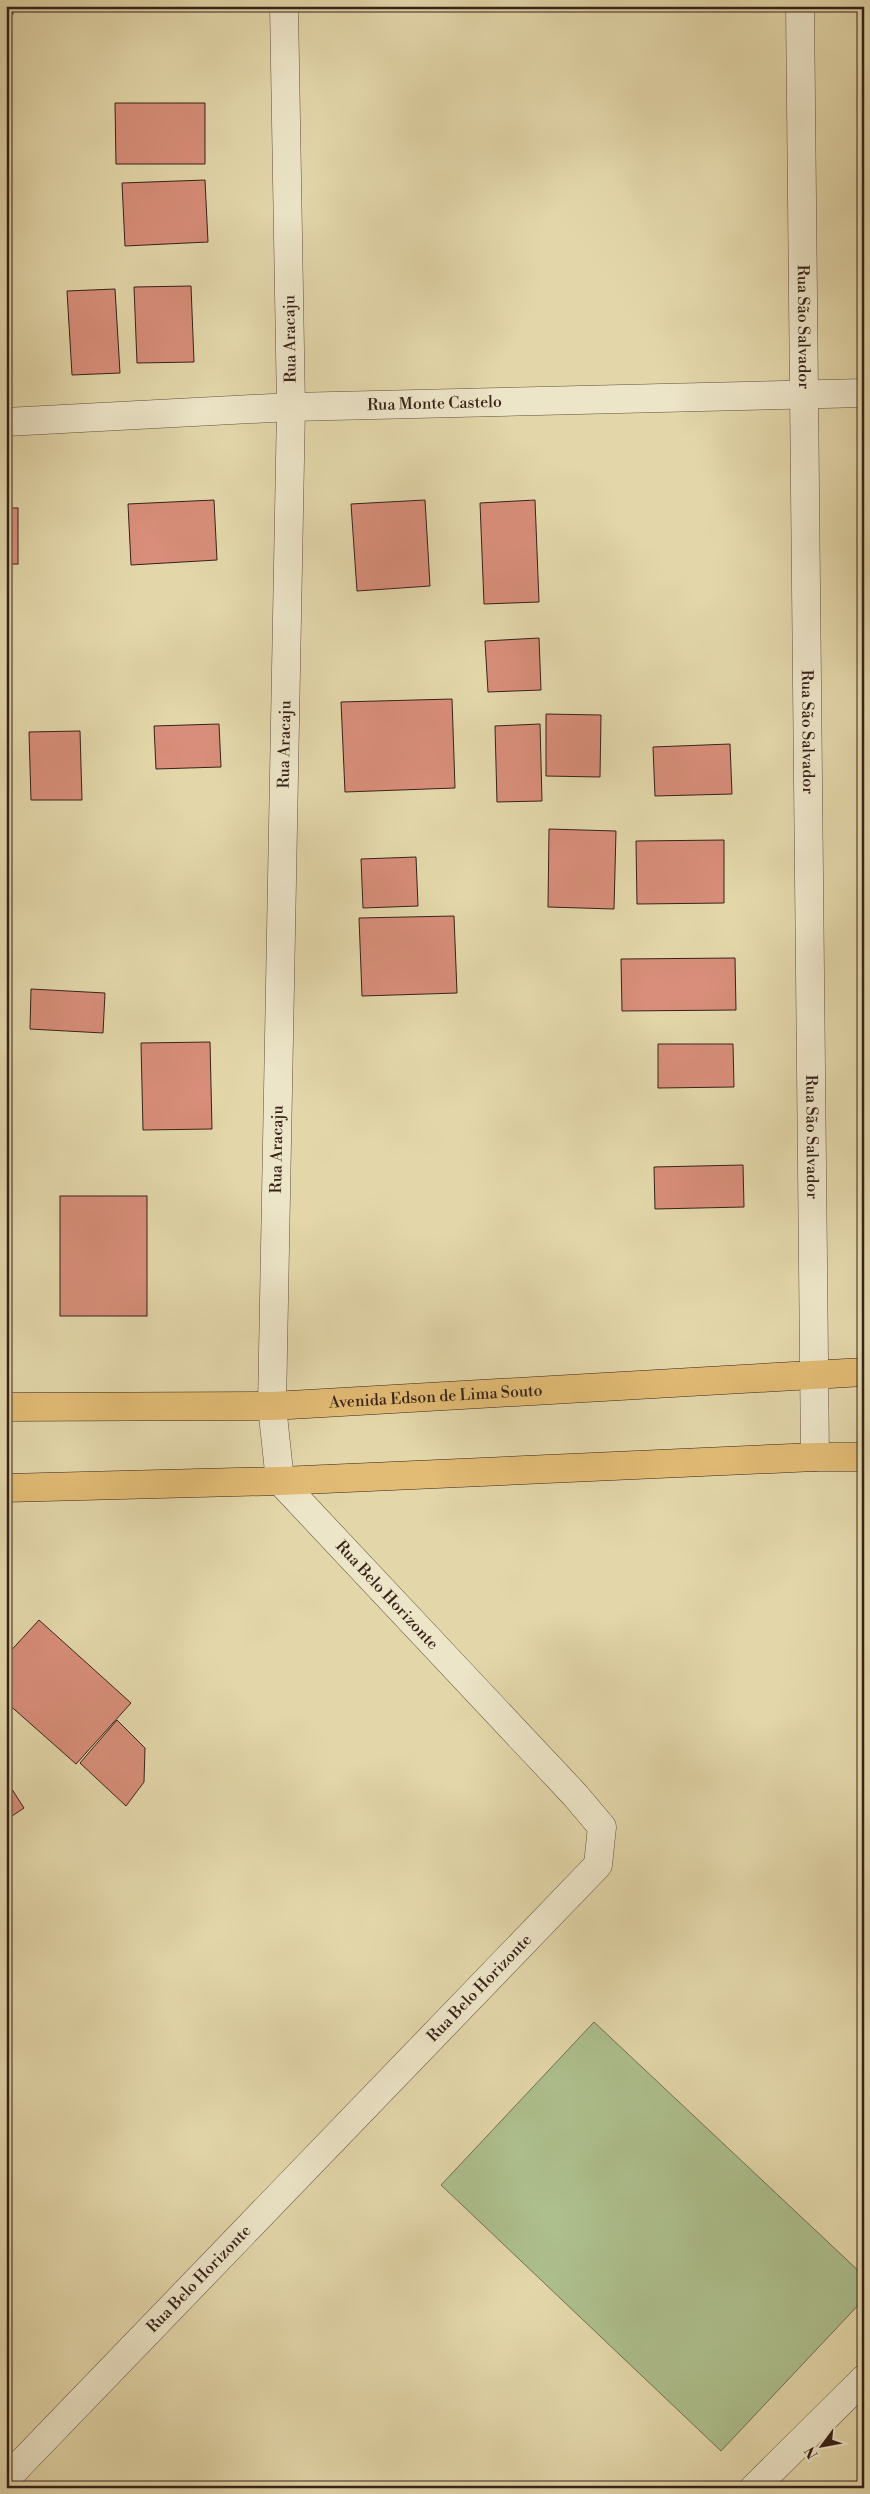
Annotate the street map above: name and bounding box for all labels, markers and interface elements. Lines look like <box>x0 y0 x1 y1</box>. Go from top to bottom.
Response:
street label: Rua São Salvador <box>793 265 814 389</box>
street label: Rua Aracaju <box>279 295 301 383</box>
street label: Rua Monte Castelo <box>367 392 502 415</box>
street label: Rua São Salvador <box>797 670 818 794</box>
street label: Rua Aracaju <box>274 700 295 789</box>
street label: Rua São Salvador <box>801 1075 822 1199</box>
street label: Rua Aracaju <box>266 1105 288 1193</box>
street label: Avenida Edson de Lima Souto <box>327 1380 543 1413</box>
street label: Rua Belo Horizonte <box>331 1536 443 1654</box>
street label: Rua Belo Horizonte <box>423 1930 536 2046</box>
street label: Rua Belo Horizonte <box>142 2221 256 2337</box>
north arrow <box>798 2422 848 2472</box>
text: N <box>801 2443 822 2462</box>

